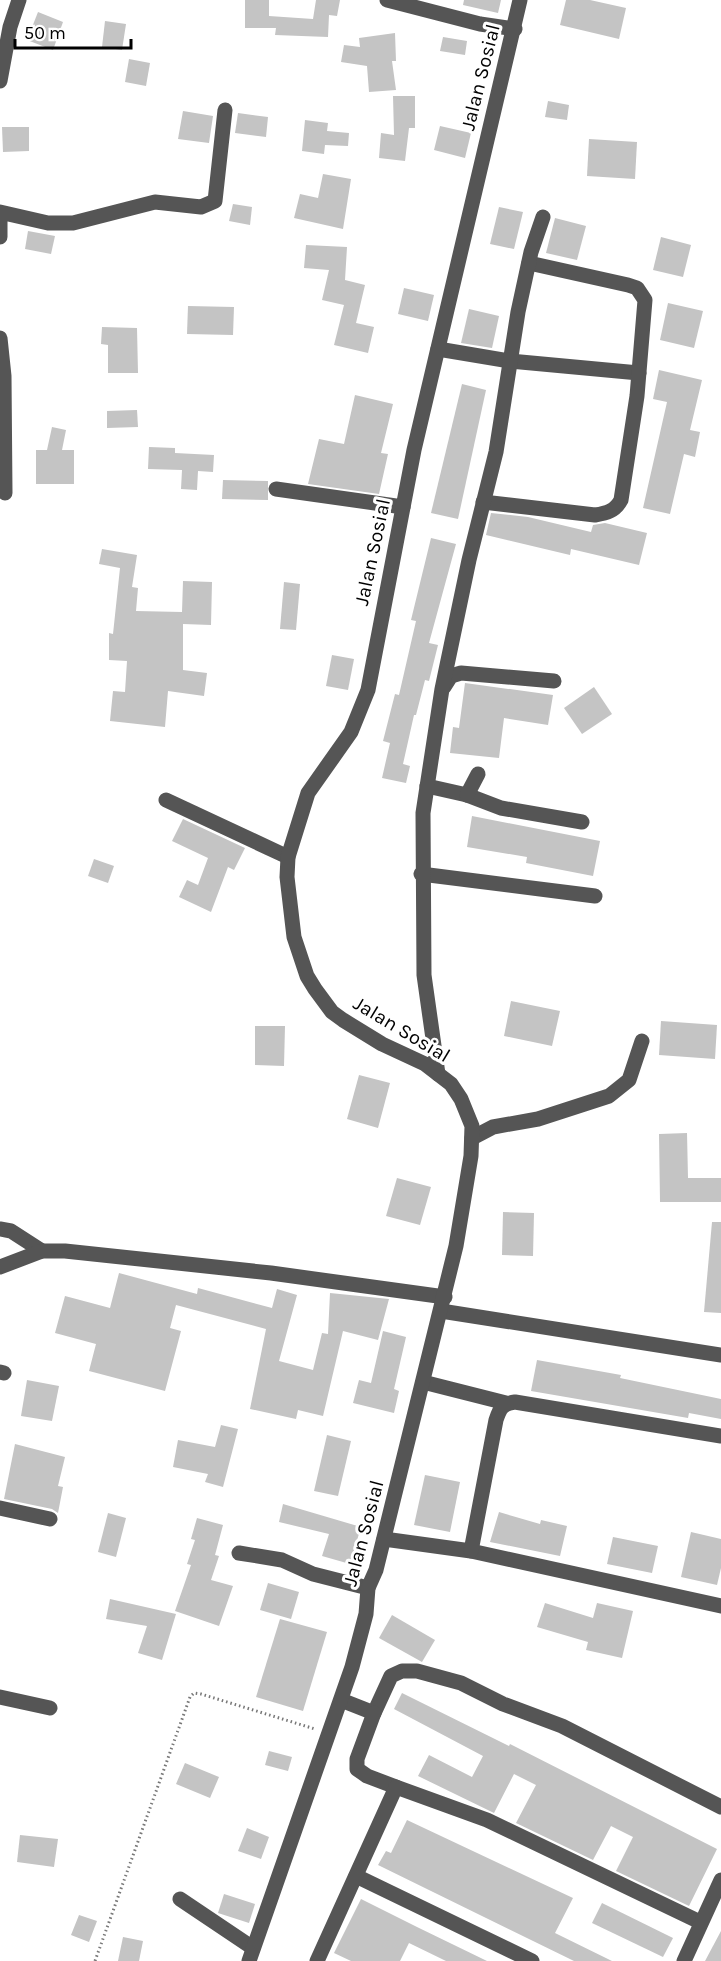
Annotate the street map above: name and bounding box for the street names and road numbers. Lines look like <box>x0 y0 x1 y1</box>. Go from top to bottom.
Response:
street label: Jalan Sosial <box>456 22 505 133</box>
street label: Jalan Sosial <box>350 497 395 608</box>
street label: Jalan Sosial <box>349 992 454 1067</box>
street label: Jalan Sosial <box>338 1478 389 1589</box>

